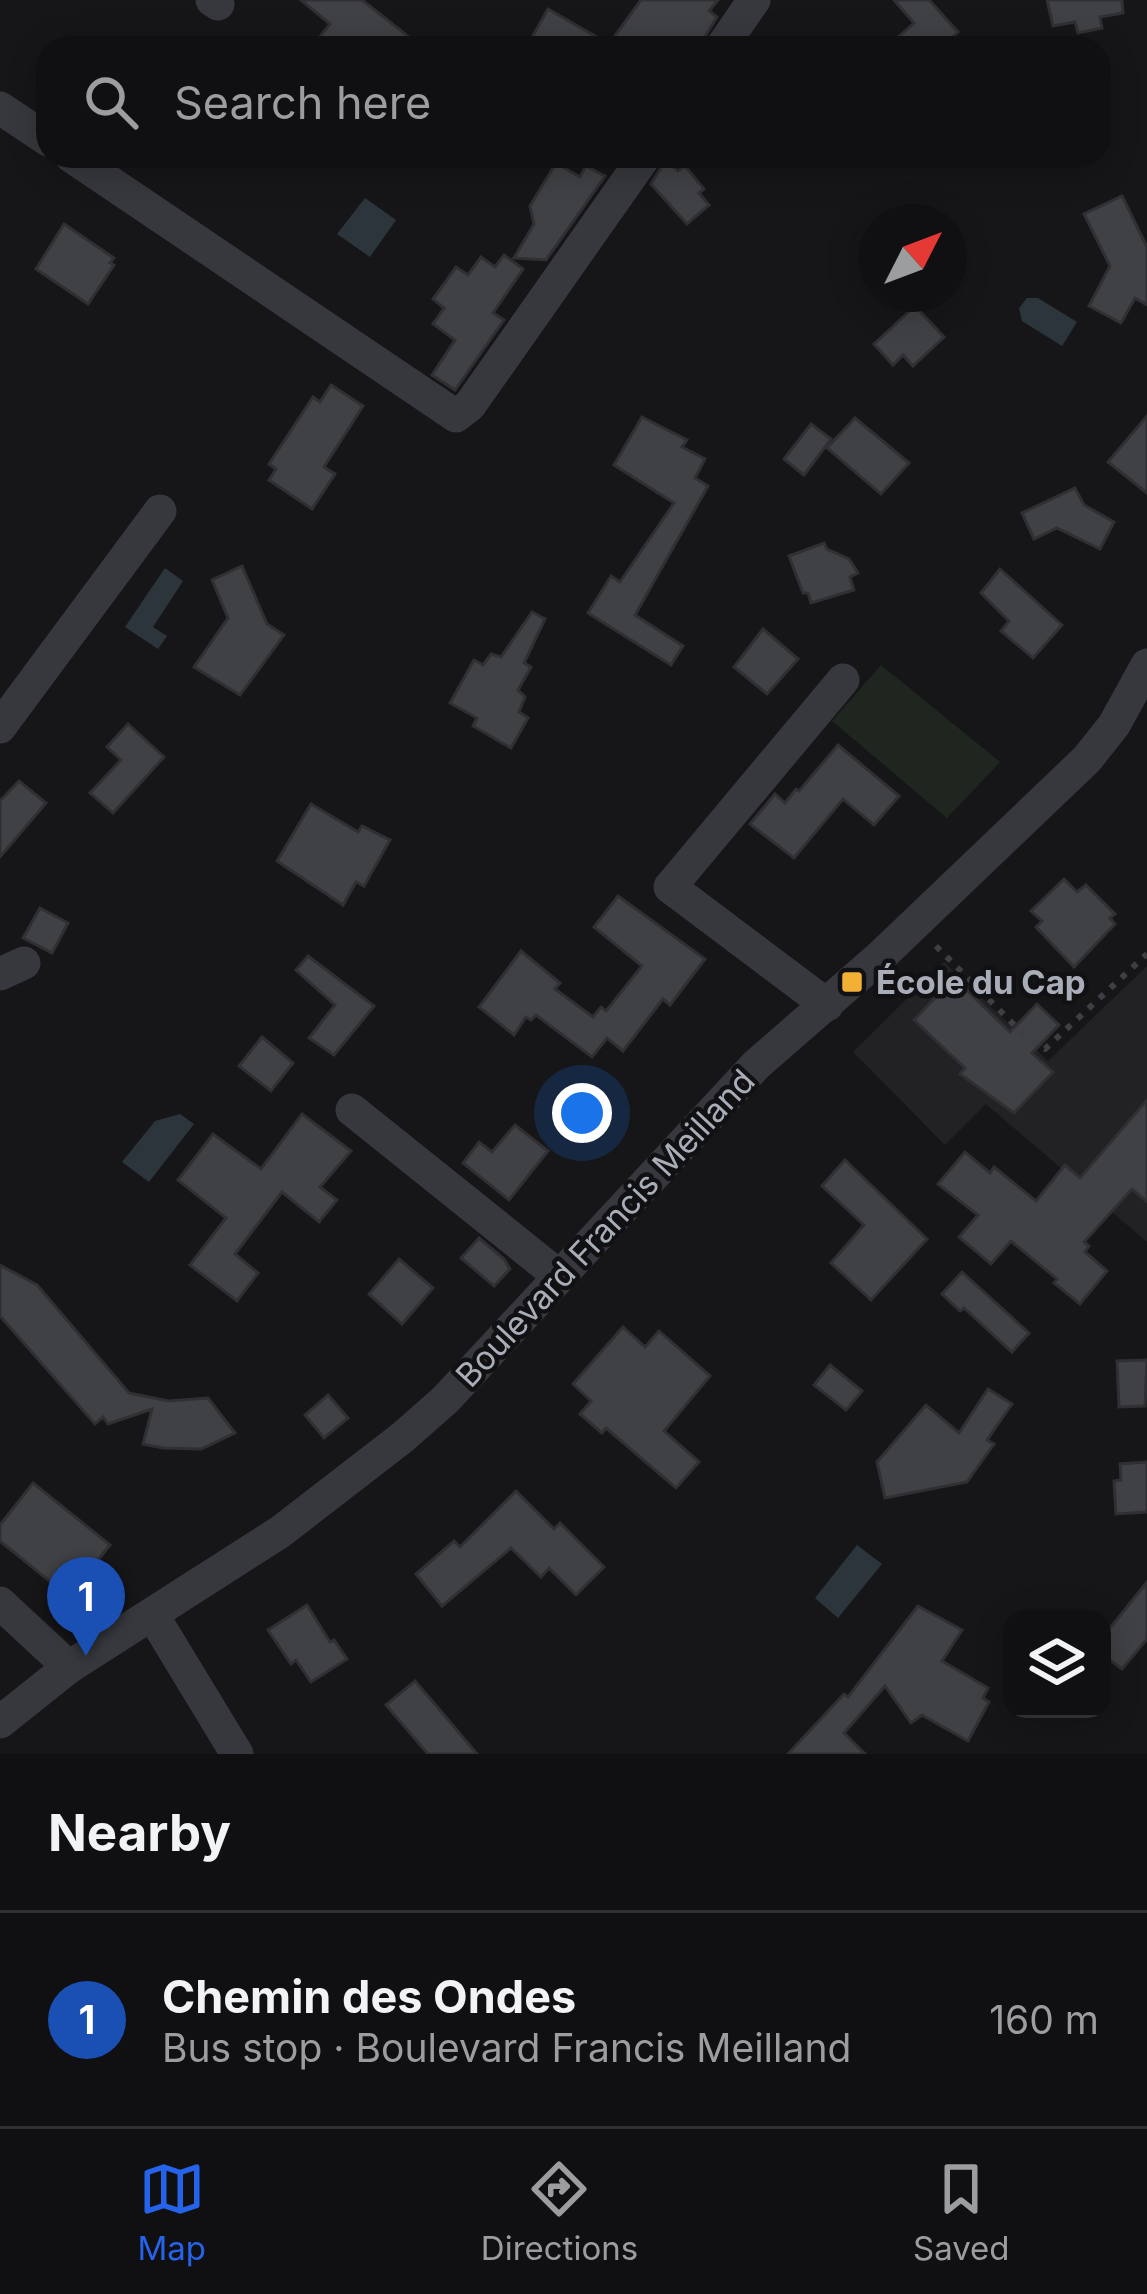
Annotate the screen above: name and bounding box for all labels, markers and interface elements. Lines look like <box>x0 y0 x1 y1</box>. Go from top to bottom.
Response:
search box <box>36 36 1111 168</box>
icon: search <box>78 69 144 135</box>
text: Search here <box>174 75 431 130</box>
north arrow <box>859 204 967 312</box>
place label: École du Cap <box>876 962 1086 1002</box>
marker: École du Cap <box>839 969 865 995</box>
street label: Boulevard Francis Meilland <box>447 1061 763 1395</box>
your location <box>552 1083 612 1143</box>
pin: 1 <box>47 1557 125 1656</box>
map controls <box>1003 1610 1111 1718</box>
button: layers <box>1003 1610 1111 1718</box>
text: Nearby <box>48 1802 231 1863</box>
text: Chemin des Ondes <box>162 1969 576 2024</box>
text: 1 <box>79 1996 95 2043</box>
text: 160 m <box>989 1996 1099 2043</box>
text: Bus stop · Boulevard Francis Meilland <box>162 2024 851 2071</box>
tab: Map <box>137 2156 206 2268</box>
tab: Directions <box>481 2156 638 2268</box>
tab: Saved <box>913 2156 1010 2268</box>

